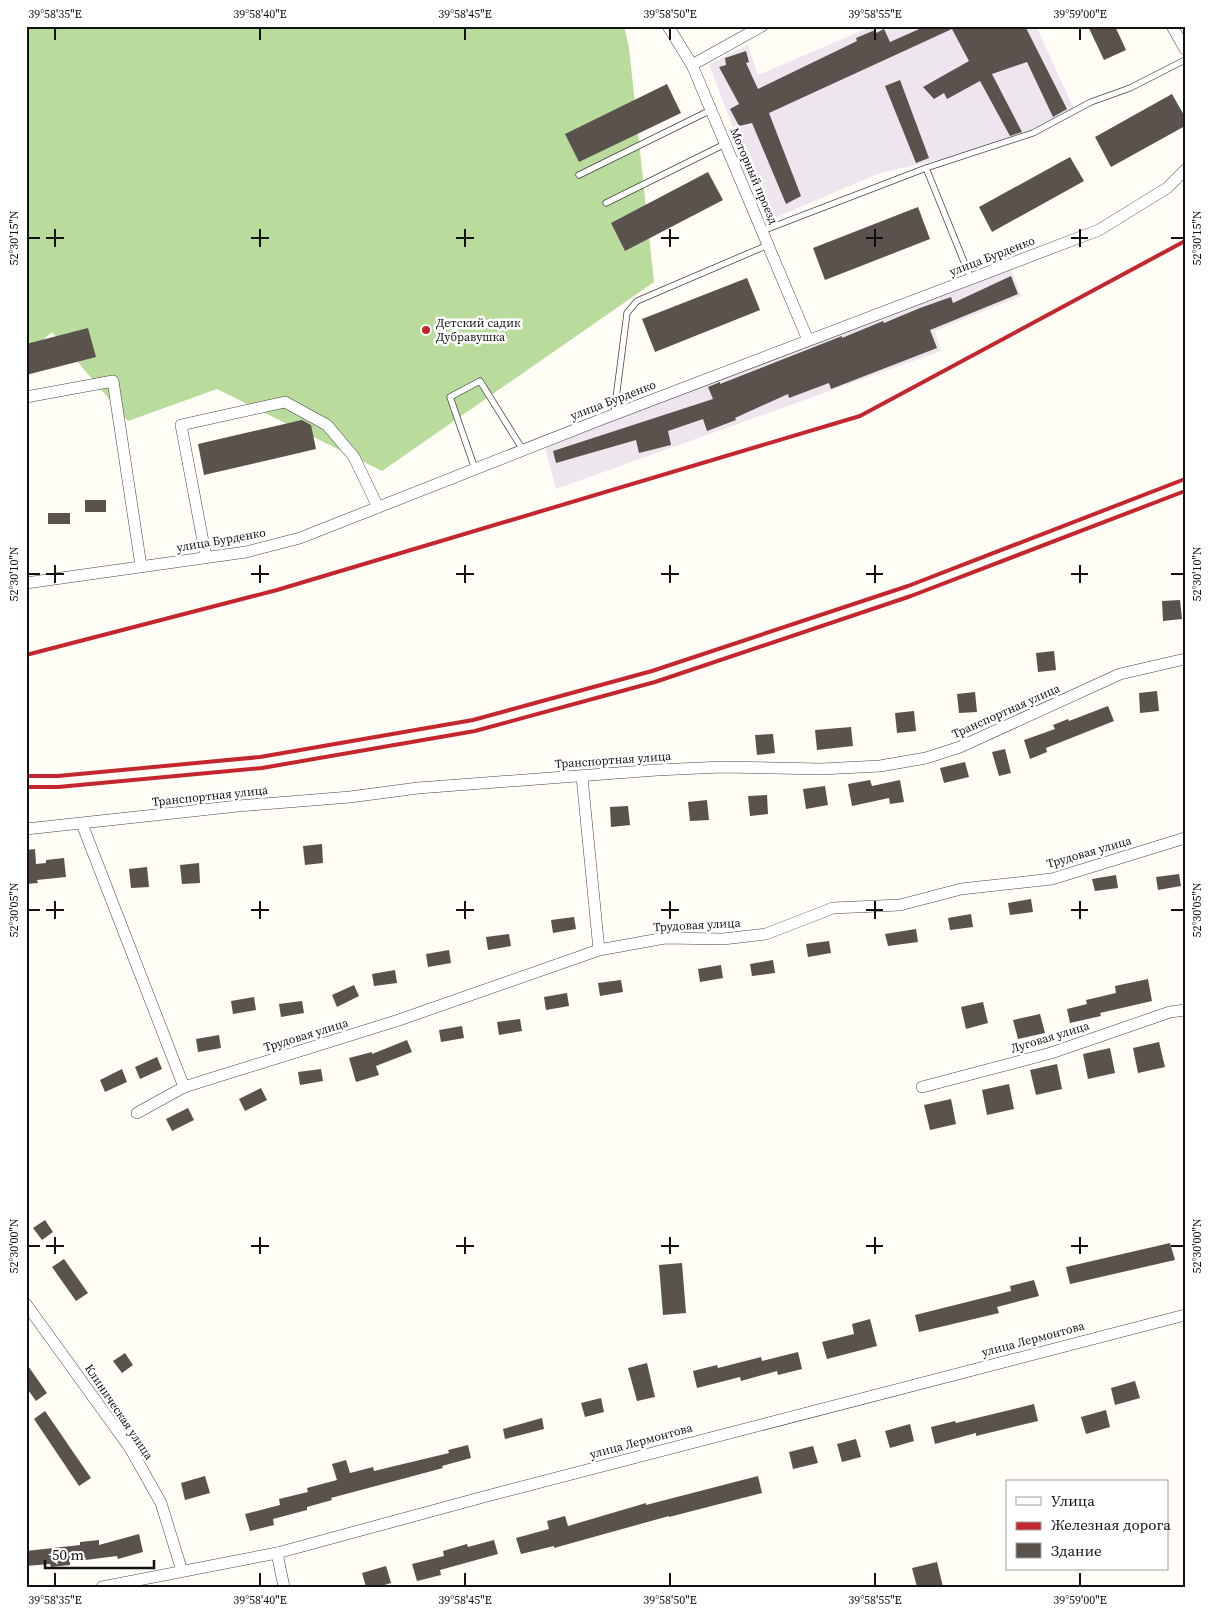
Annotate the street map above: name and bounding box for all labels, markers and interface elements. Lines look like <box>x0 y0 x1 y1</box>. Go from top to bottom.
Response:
text: 39°58'35"E <box>28 6 82 22</box>
text: 39°58'40"E <box>233 6 287 22</box>
text: 39°58'45"E <box>438 6 492 22</box>
text: 39°58'50"E <box>643 6 697 22</box>
text: 39°58'55"E <box>848 6 902 22</box>
text: 39°59'00"E <box>1053 6 1107 22</box>
street label: Моторный проезд <box>726 125 782 227</box>
text: 52°30'15"N <box>6 210 22 266</box>
text: 52°30'15"N <box>1189 210 1205 266</box>
street label: улица Бурденко <box>947 232 1037 280</box>
place label: Детский садик Дубравушка <box>436 315 521 345</box>
marker: Детский садик Дубравушка <box>420 324 432 336</box>
street label: улица Бурденко <box>568 376 658 424</box>
street label: улица Бурденко <box>175 524 267 556</box>
text: 52°30'10"N <box>6 546 22 602</box>
text: 52°30'10"N <box>1189 546 1205 602</box>
street label: Транспортная улица <box>949 680 1063 742</box>
street label: Транспортная улица <box>554 748 673 772</box>
street label: Транспортная улица <box>151 782 270 810</box>
street label: Трудовая улица <box>1045 832 1134 872</box>
text: 52°30'05"N <box>6 882 22 938</box>
text: 52°30'05"N <box>1189 882 1205 938</box>
street label: Трудовая улица <box>653 915 742 935</box>
street label: Трудовая улица <box>262 1014 351 1055</box>
street label: Луговая улица <box>1009 1017 1092 1057</box>
text: 52°30'00"N <box>6 1218 22 1274</box>
text: 52°30'00"N <box>1189 1218 1205 1274</box>
street label: улица Лермонтова <box>980 1317 1087 1360</box>
street label: Клиническая улица <box>81 1361 157 1464</box>
street label: улица Лермонтова <box>588 1419 695 1462</box>
legend <box>1006 1480 1168 1570</box>
text: Улица <box>1051 1490 1095 1511</box>
text: Железная дорога <box>1051 1514 1171 1535</box>
scale bar <box>45 1538 154 1570</box>
text: Здание <box>1051 1540 1102 1561</box>
text: 50 m <box>52 1544 84 1565</box>
text: 39°58'35"E <box>28 1592 82 1608</box>
text: 39°58'40"E <box>233 1592 287 1608</box>
text: 39°58'45"E <box>438 1592 492 1608</box>
text: 39°58'50"E <box>643 1592 697 1608</box>
text: 39°58'55"E <box>848 1592 902 1608</box>
text: 39°59'00"E <box>1053 1592 1107 1608</box>

